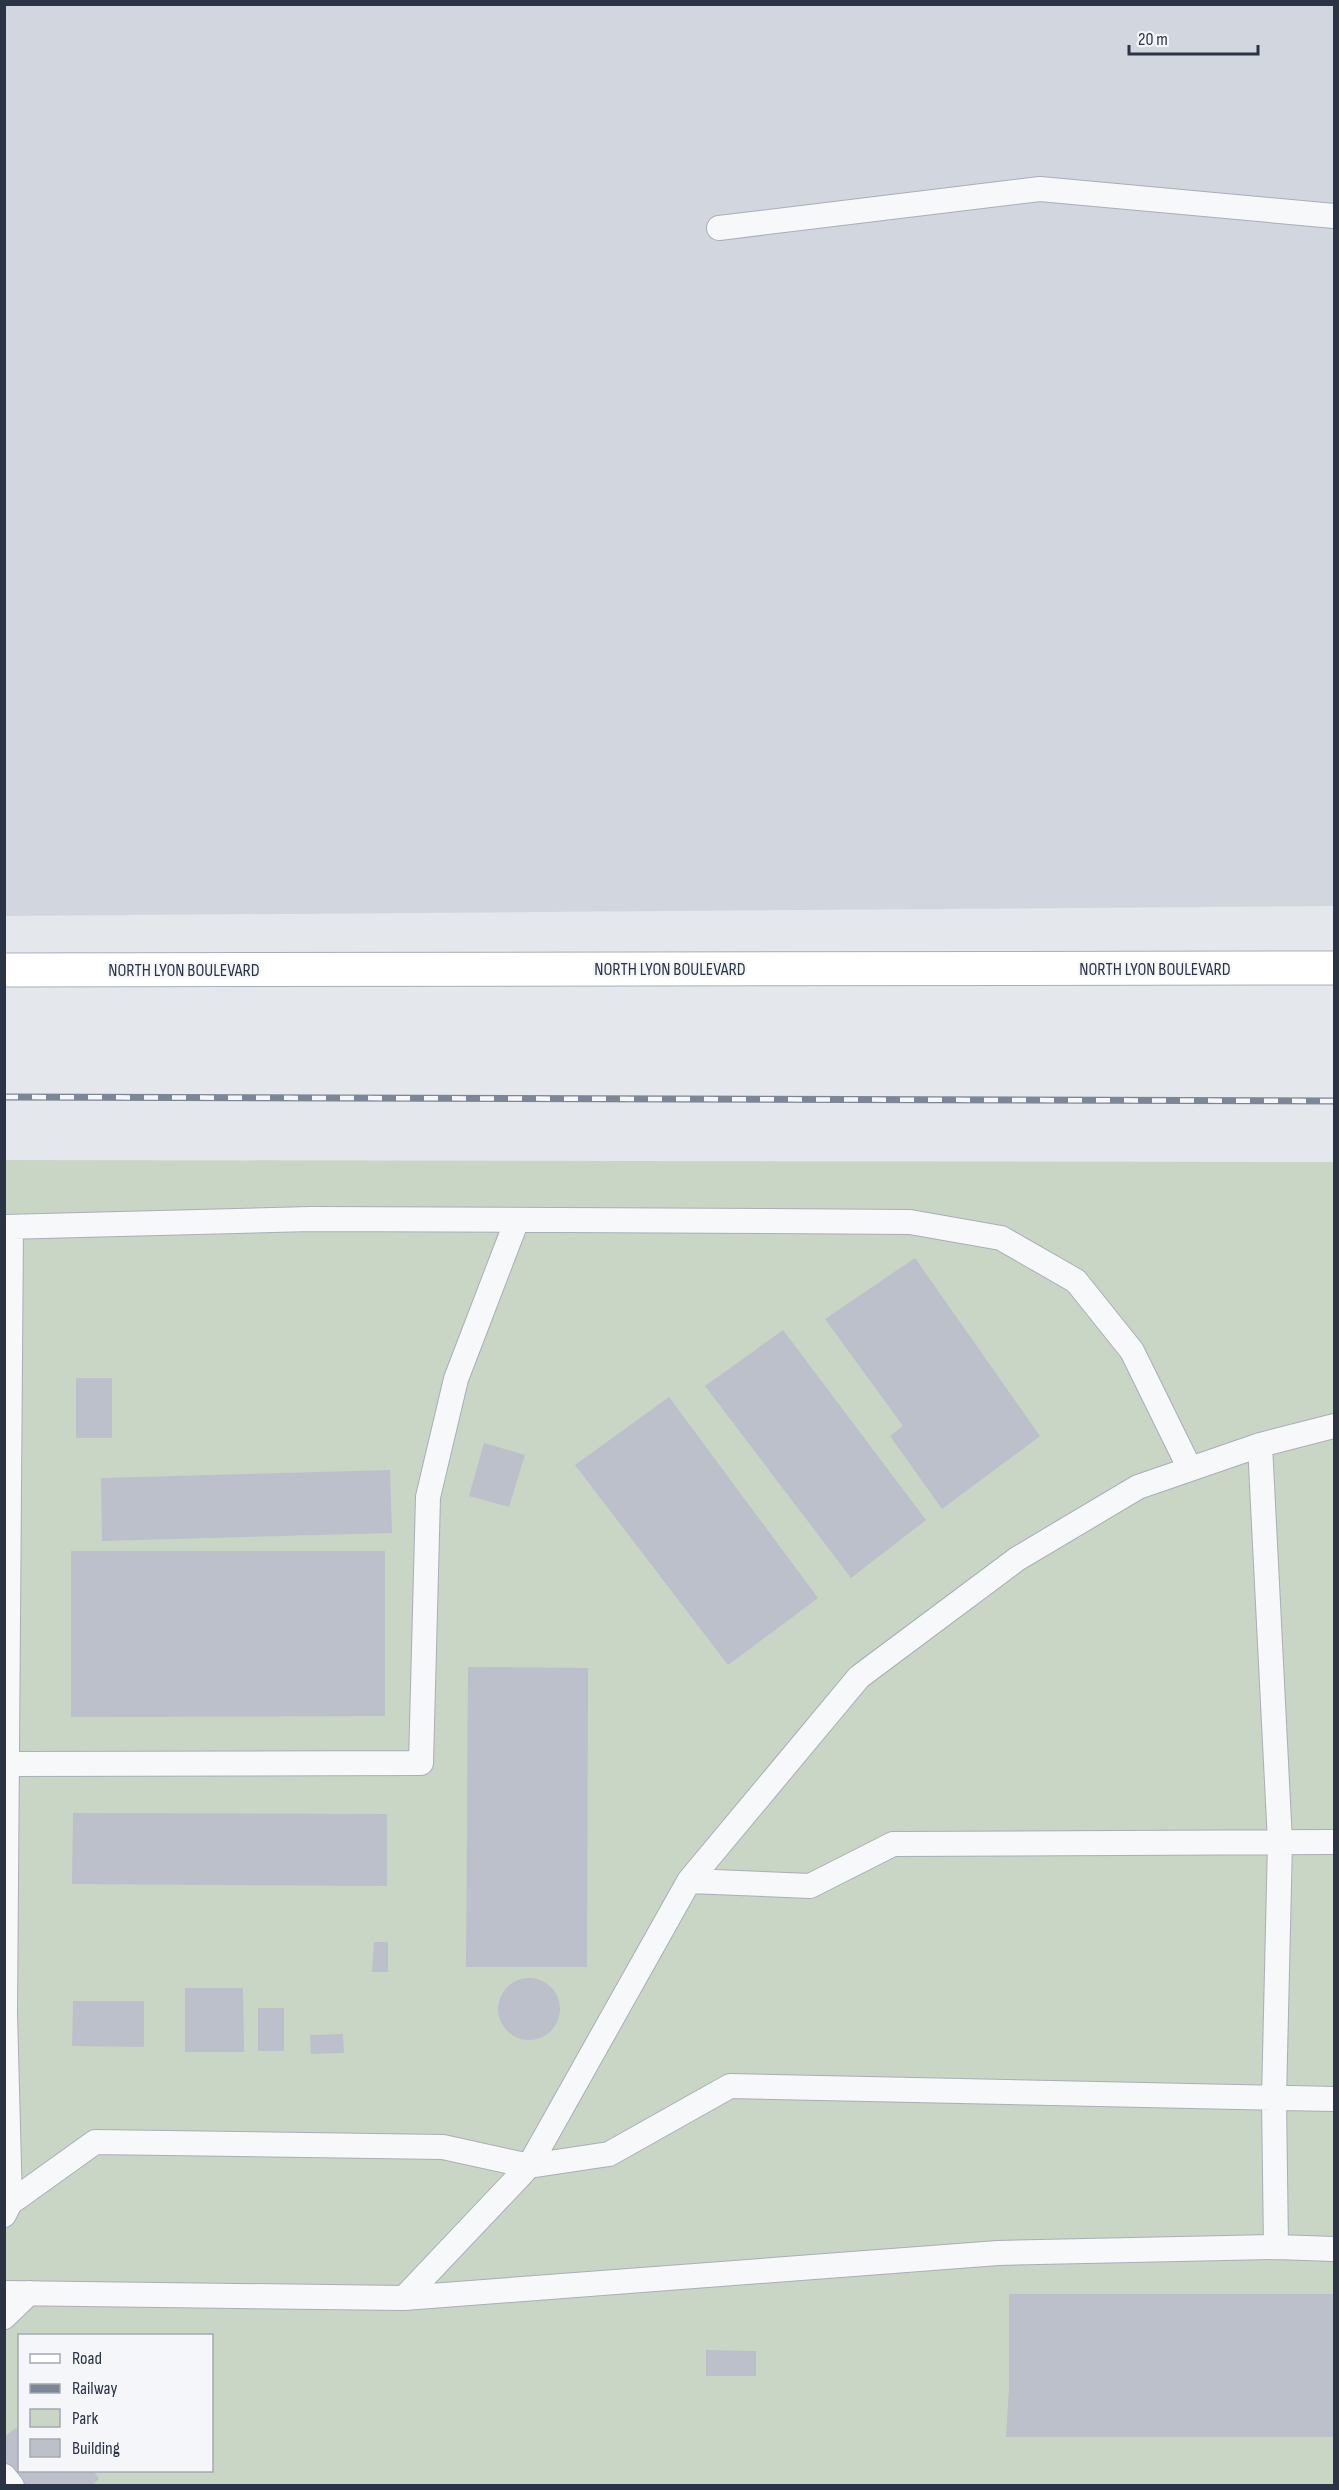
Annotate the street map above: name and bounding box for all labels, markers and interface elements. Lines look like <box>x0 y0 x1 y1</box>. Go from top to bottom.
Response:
scale bar <box>1129 18 1258 56</box>
text: 20 m <box>1138 29 1168 50</box>
street label: NORTH LYON BOULEVARD <box>594 959 746 980</box>
street label: NORTH LYON BOULEVARD <box>1079 959 1231 980</box>
street label: NORTH LYON BOULEVARD <box>108 960 260 981</box>
legend <box>18 2334 213 2472</box>
text: Road <box>72 2348 102 2369</box>
text: Railway <box>72 2378 117 2399</box>
text: Park <box>72 2408 98 2429</box>
text: Building <box>72 2438 120 2459</box>

